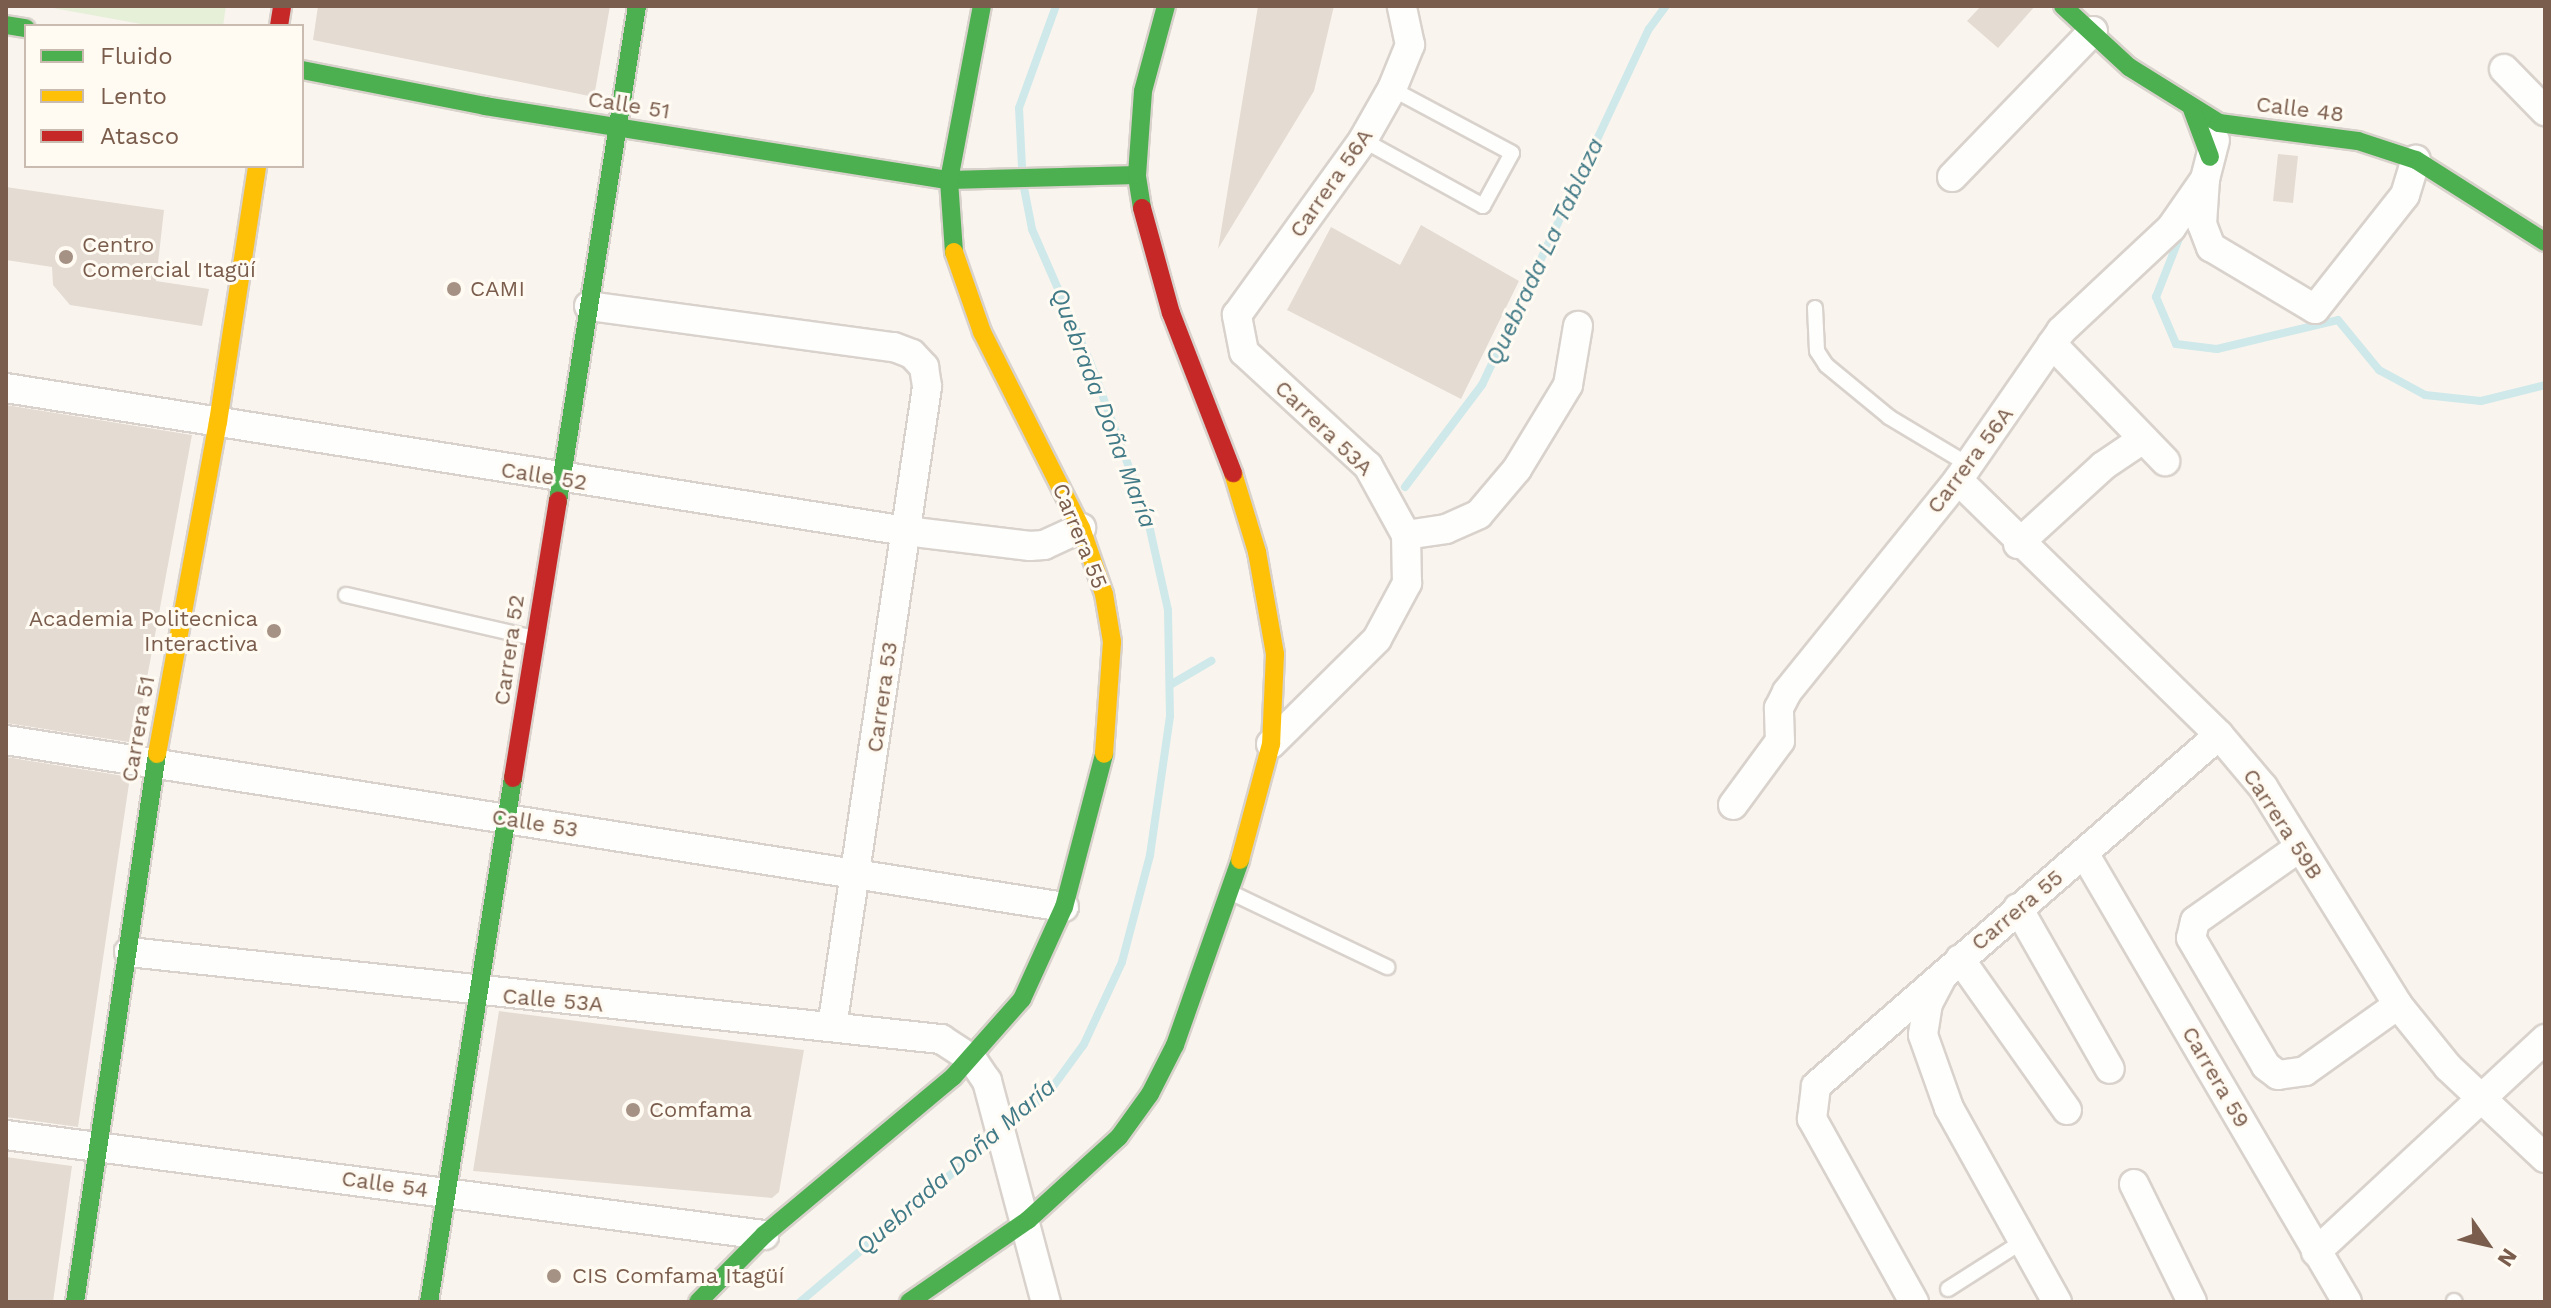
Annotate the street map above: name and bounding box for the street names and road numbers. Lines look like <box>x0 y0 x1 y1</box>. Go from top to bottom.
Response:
street label: Calle 51 <box>586 86 672 124</box>
street label: Calle 48 <box>2255 91 2345 127</box>
street label: Carrera 56A <box>1284 123 1378 243</box>
street label: Carrera 53A <box>1269 375 1379 481</box>
street label: Carrera 56A <box>1921 401 2019 519</box>
street label: Calle 52 <box>499 456 589 496</box>
street label: Carrera 55 <box>1047 479 1113 593</box>
street label: Carrera 52 <box>488 593 530 707</box>
street label: Carrera 53 <box>861 640 903 754</box>
street label: Carrera 51 <box>116 674 160 784</box>
street label: Carrera 59B <box>2237 763 2329 885</box>
street label: Calle 53 <box>490 803 580 843</box>
street label: Carrera 55 <box>1966 864 2068 956</box>
street label: Calle 53A <box>501 982 605 1018</box>
street label: Carrera 59 <box>2176 1022 2256 1132</box>
street label: Calle 54 <box>340 1165 430 1203</box>

